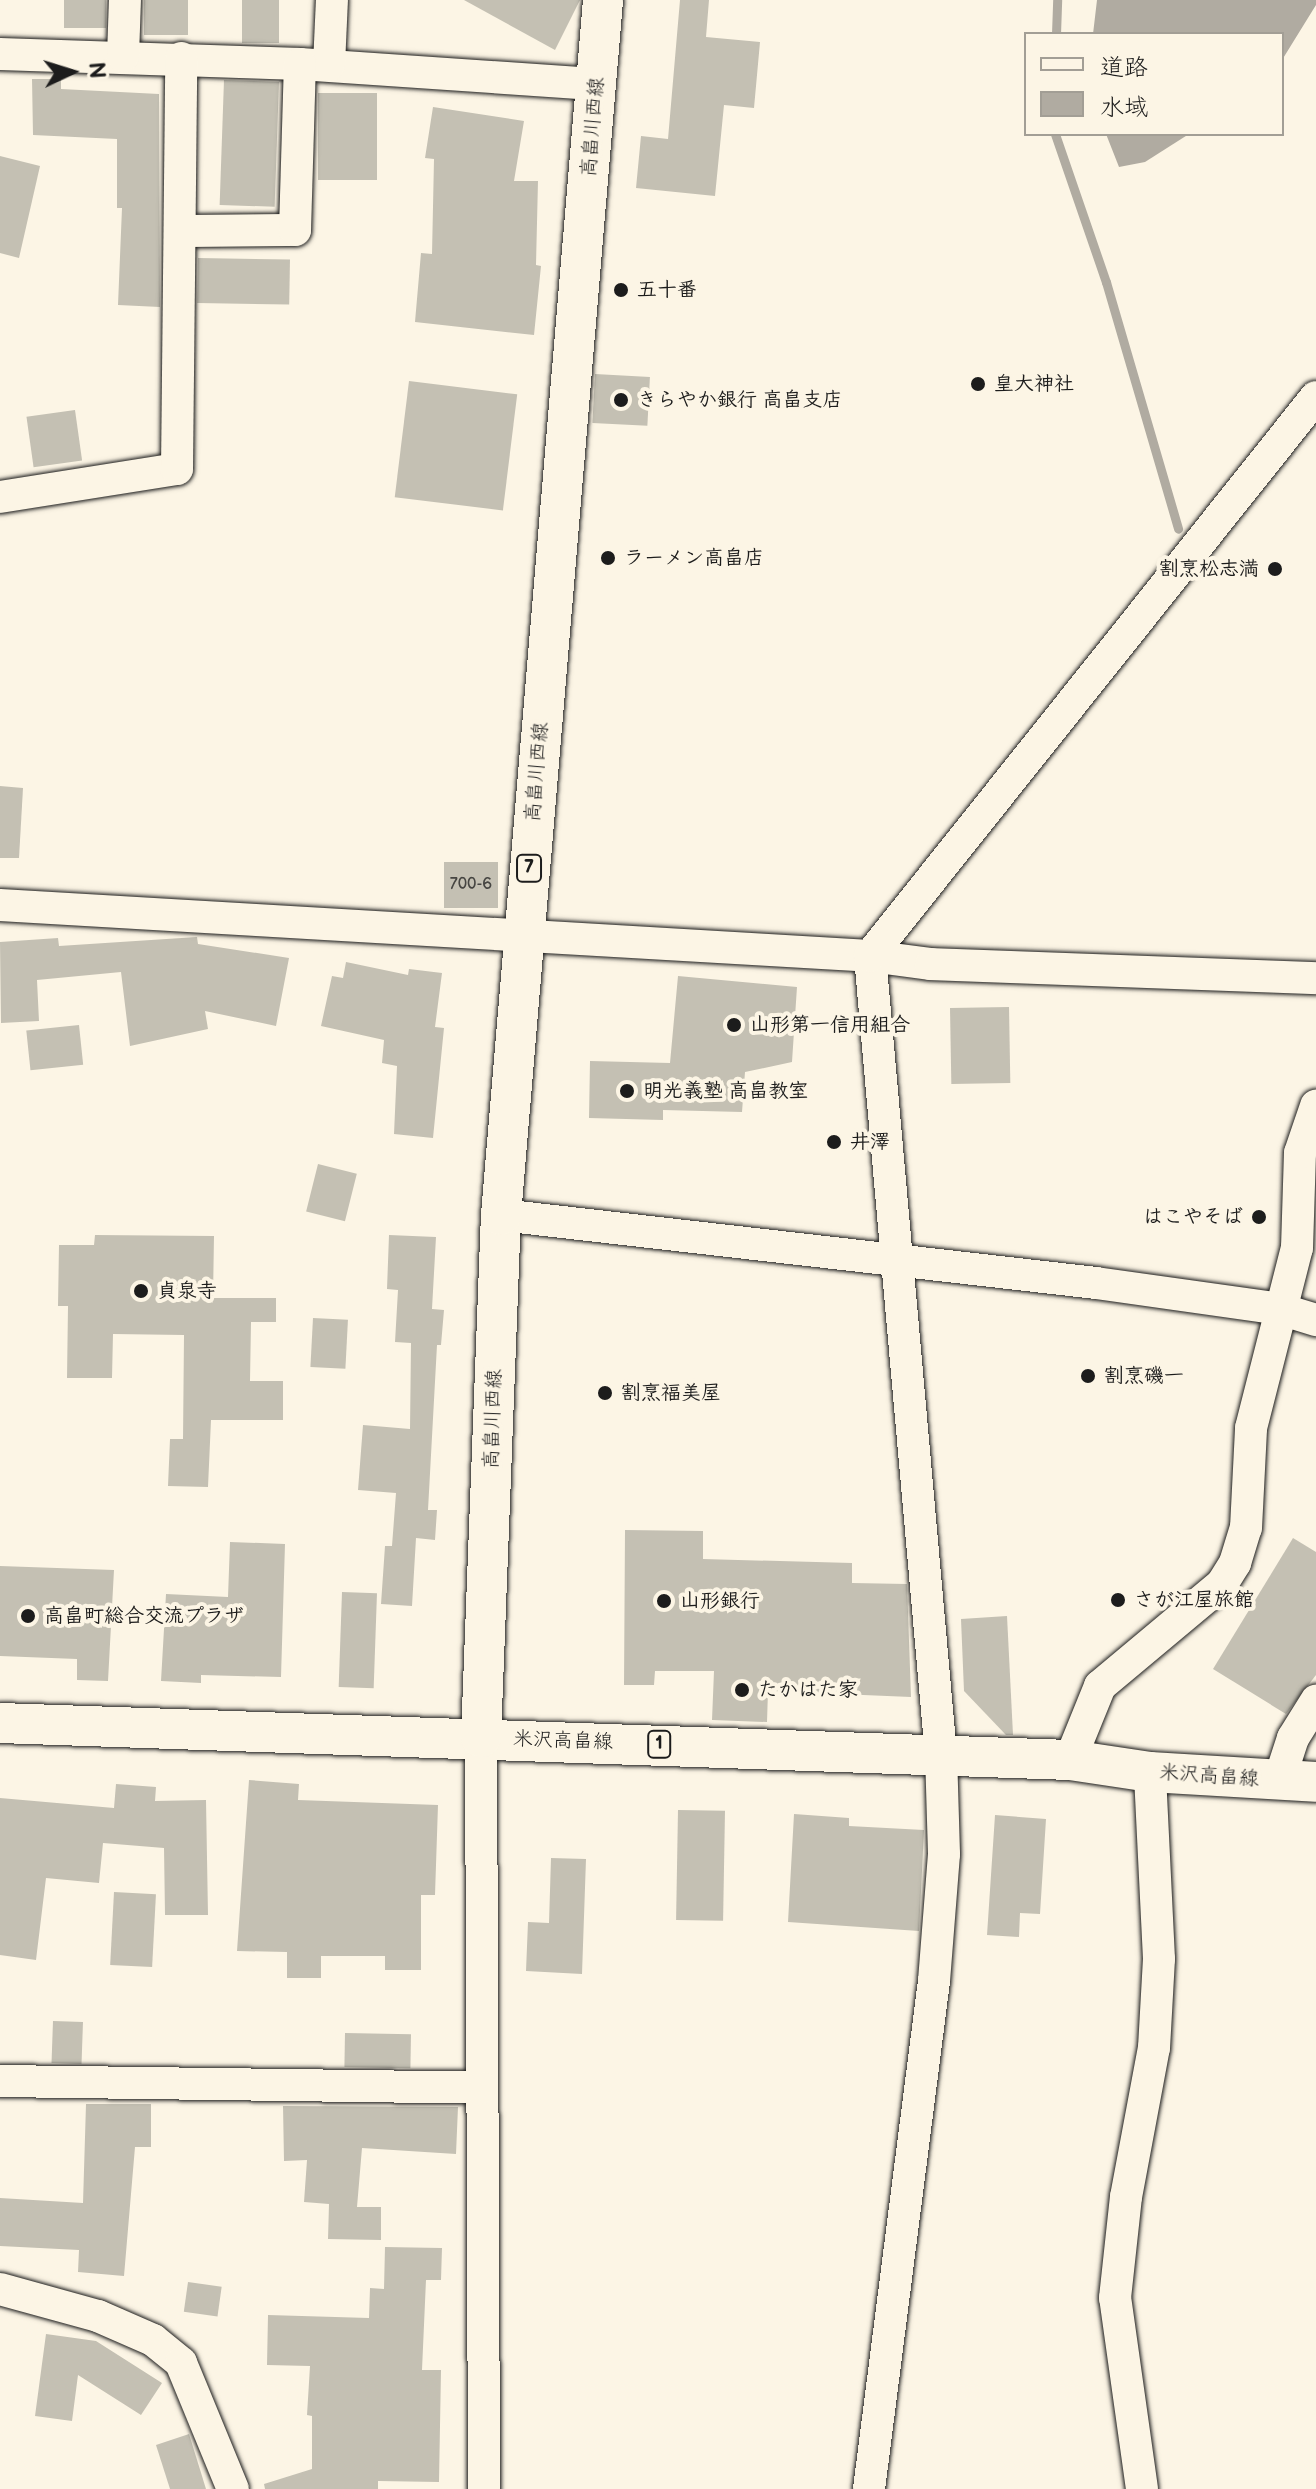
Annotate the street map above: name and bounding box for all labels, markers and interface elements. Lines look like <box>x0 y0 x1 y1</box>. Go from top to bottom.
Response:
north arrow <box>32 32 112 112</box>
legend <box>1024 32 1284 136</box>
text: 道路 <box>1100 53 1148 82</box>
text: N <box>82 61 110 79</box>
street label: 高畠川西線 <box>577 76 609 178</box>
text: 水域 <box>1100 93 1148 122</box>
place label: 五十番 <box>637 278 697 302</box>
marker: 五十番 <box>612 281 630 299</box>
place label: 皇大神社 <box>994 372 1074 396</box>
marker: 皇大神社 <box>969 375 987 393</box>
place label: きらやか銀行 高畠支店 <box>637 388 842 412</box>
marker: きらやか銀行 高畠支店 <box>612 391 630 409</box>
place label: ラーメン高畠店 <box>624 546 764 570</box>
marker: ラーメン高畠店 <box>599 549 617 567</box>
place label: 割烹松志満 <box>1159 557 1259 581</box>
marker: 割烹松志満 <box>1266 560 1284 578</box>
street label: 高畠川西線 <box>521 721 553 823</box>
road number: 7 <box>515 854 543 882</box>
house number: 700-6 <box>450 875 492 895</box>
place label: 山形第一信用組合 <box>750 1013 910 1037</box>
marker: 山形第一信用組合 <box>725 1016 743 1034</box>
place label: 明光義塾 高畠教室 <box>643 1079 808 1103</box>
marker: 明光義塾 高畠教室 <box>618 1082 636 1100</box>
place label: 井澤 <box>850 1130 890 1154</box>
marker: 井澤 <box>825 1133 843 1151</box>
place label: はこやそば <box>1143 1205 1243 1229</box>
marker: はこやそば <box>1250 1208 1268 1226</box>
place label: 貞泉寺 <box>157 1279 217 1303</box>
marker: 貞泉寺 <box>132 1282 150 1300</box>
place label: 割烹磯一 <box>1104 1364 1184 1388</box>
marker: 割烹磯一 <box>1079 1367 1097 1385</box>
street label: 高畠川西線 <box>479 1369 507 1469</box>
place label: 割烹福美屋 <box>621 1381 721 1405</box>
marker: 割烹福美屋 <box>596 1384 614 1402</box>
place label: さが江屋旅館 <box>1134 1588 1254 1612</box>
place label: 山形銀行 <box>680 1589 760 1613</box>
marker: さが江屋旅館 <box>1109 1591 1127 1609</box>
marker: 山形銀行 <box>655 1592 673 1610</box>
place label: 高畠町総合交流プラザ <box>44 1604 244 1628</box>
marker: 高畠町総合交流プラザ <box>19 1607 37 1625</box>
place label: たかはた家 <box>758 1678 858 1702</box>
marker: たかはた家 <box>733 1681 751 1699</box>
street label: 米沢高畠線 <box>513 1727 613 1755</box>
road number: 1 <box>647 1730 671 1758</box>
street label: 米沢高畠線 <box>1158 1761 1260 1791</box>

